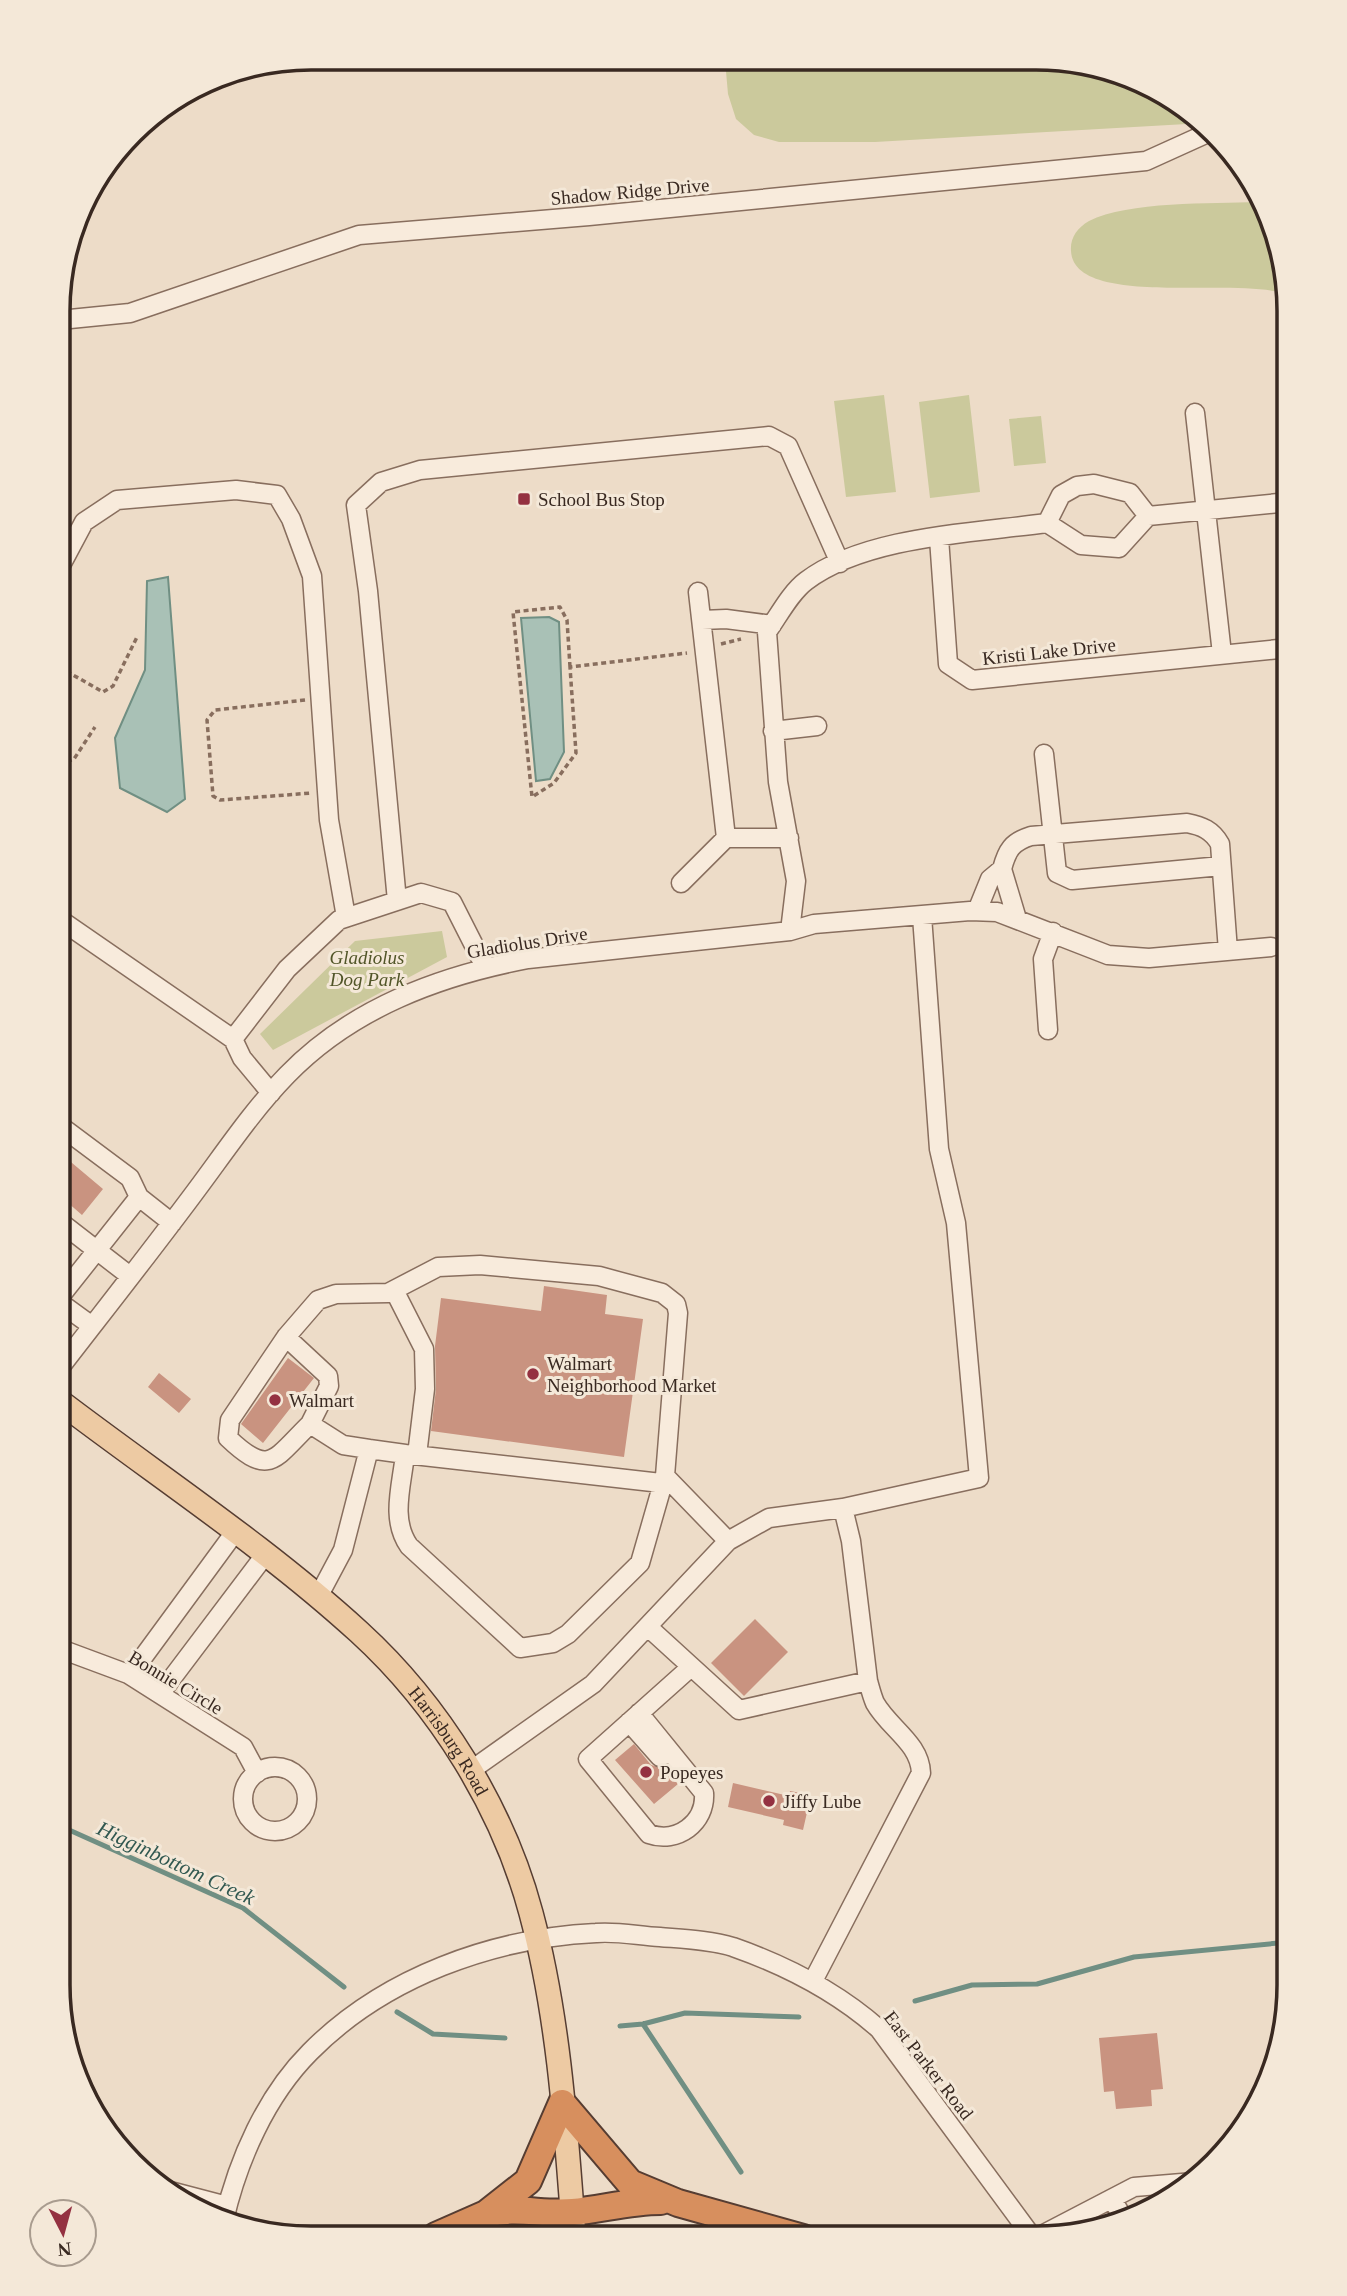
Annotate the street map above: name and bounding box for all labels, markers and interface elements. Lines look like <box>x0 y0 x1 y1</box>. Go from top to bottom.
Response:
street label: Shadow Ridge Drive <box>550 174 710 209</box>
place label: School Bus Stop <box>538 489 665 510</box>
marker: School Bus Stop <box>516 491 532 507</box>
street label: Kristi Lake Drive <box>981 634 1117 669</box>
street label: Gladiolus Drive <box>465 923 589 962</box>
park label: Gladiolus Dog Park <box>329 947 405 990</box>
place label: Walmart Neighborhood Market <box>547 1353 717 1396</box>
marker: Walmart Neighborhood Market <box>525 1366 541 1382</box>
place label: Walmart <box>289 1390 355 1411</box>
marker: Walmart <box>267 1392 283 1408</box>
street label: Bonnie Circle <box>125 1646 227 1719</box>
street label: Harrisburg Road <box>405 1682 493 1800</box>
place label: Popeyes <box>660 1762 723 1783</box>
marker: Popeyes <box>638 1764 654 1780</box>
place label: Jiffy Lube <box>783 1791 861 1812</box>
marker: Jiffy Lube <box>761 1793 777 1809</box>
water label: Higginbottom Creek <box>92 1816 259 1910</box>
street label: East Parker Road <box>880 2007 978 2124</box>
north arrow <box>28 2198 98 2268</box>
text: N <box>57 2238 73 2261</box>

